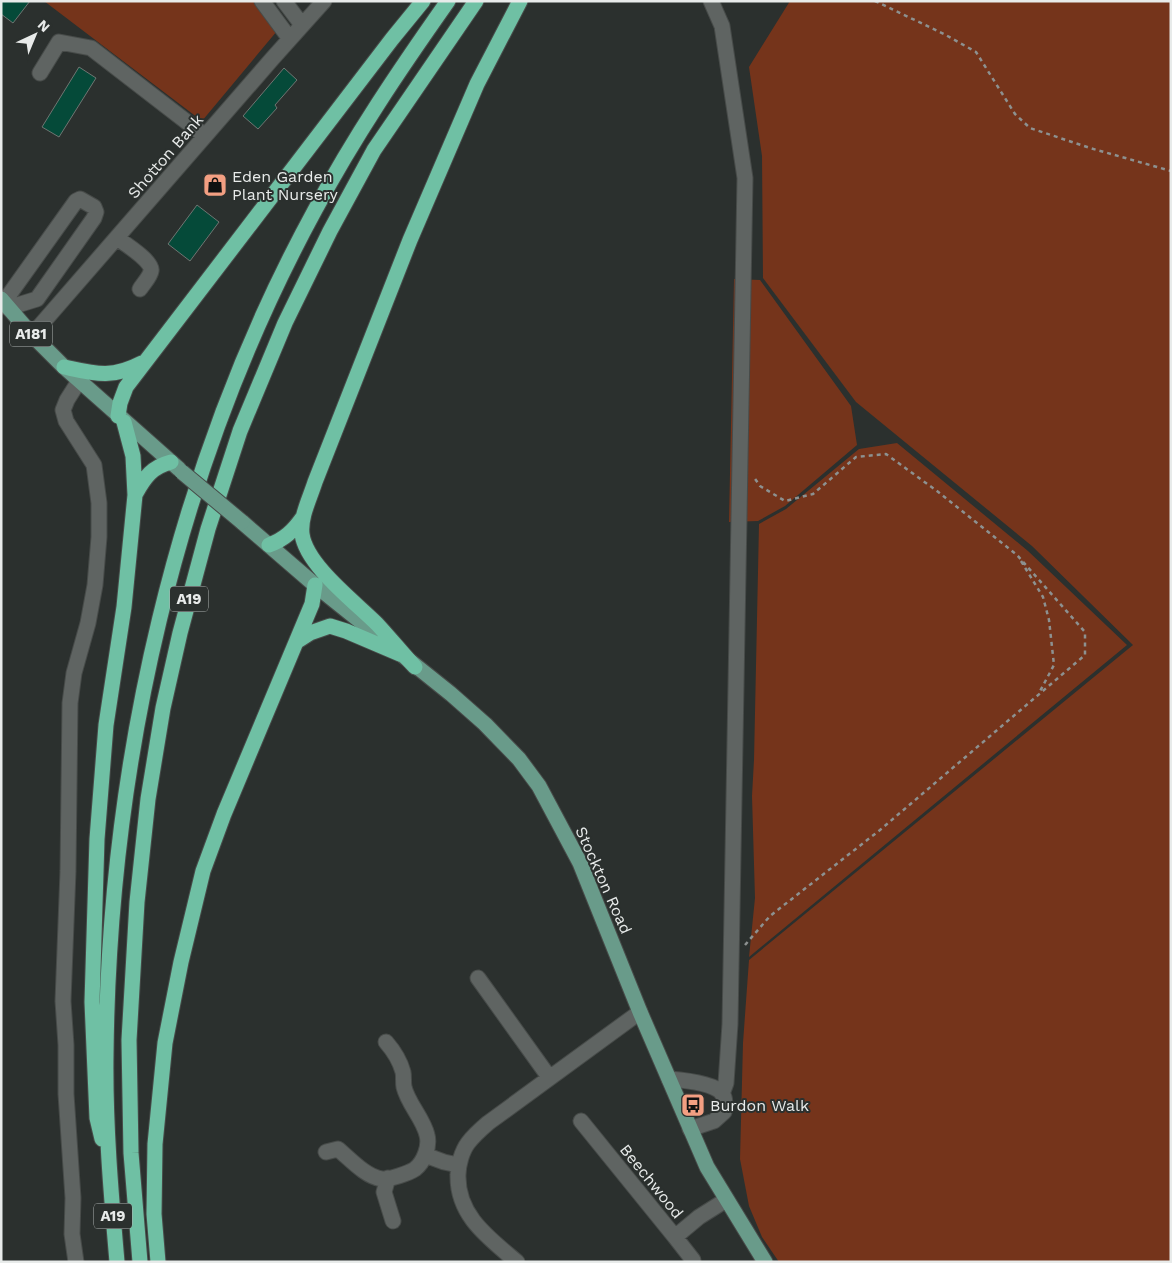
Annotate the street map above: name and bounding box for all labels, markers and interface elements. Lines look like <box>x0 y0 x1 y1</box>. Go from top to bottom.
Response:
north arrow <box>10 10 60 60</box>
text: N <box>35 16 53 35</box>
street label: Shotton Bank <box>124 110 207 202</box>
place label: Eden Garden Plant Nursery <box>232 167 339 204</box>
shop icon: Eden Garden Plant Nursery <box>202 172 228 198</box>
road number: A181 <box>10 322 52 346</box>
road number: A19 <box>170 586 208 612</box>
street label: Stockton Road <box>571 824 636 937</box>
bus stop icon: Burdon Walk <box>680 1092 706 1118</box>
place label: Burdon Walk <box>710 1096 809 1115</box>
street label: Beechwood <box>616 1140 687 1222</box>
road number: A19 <box>94 1204 132 1228</box>

